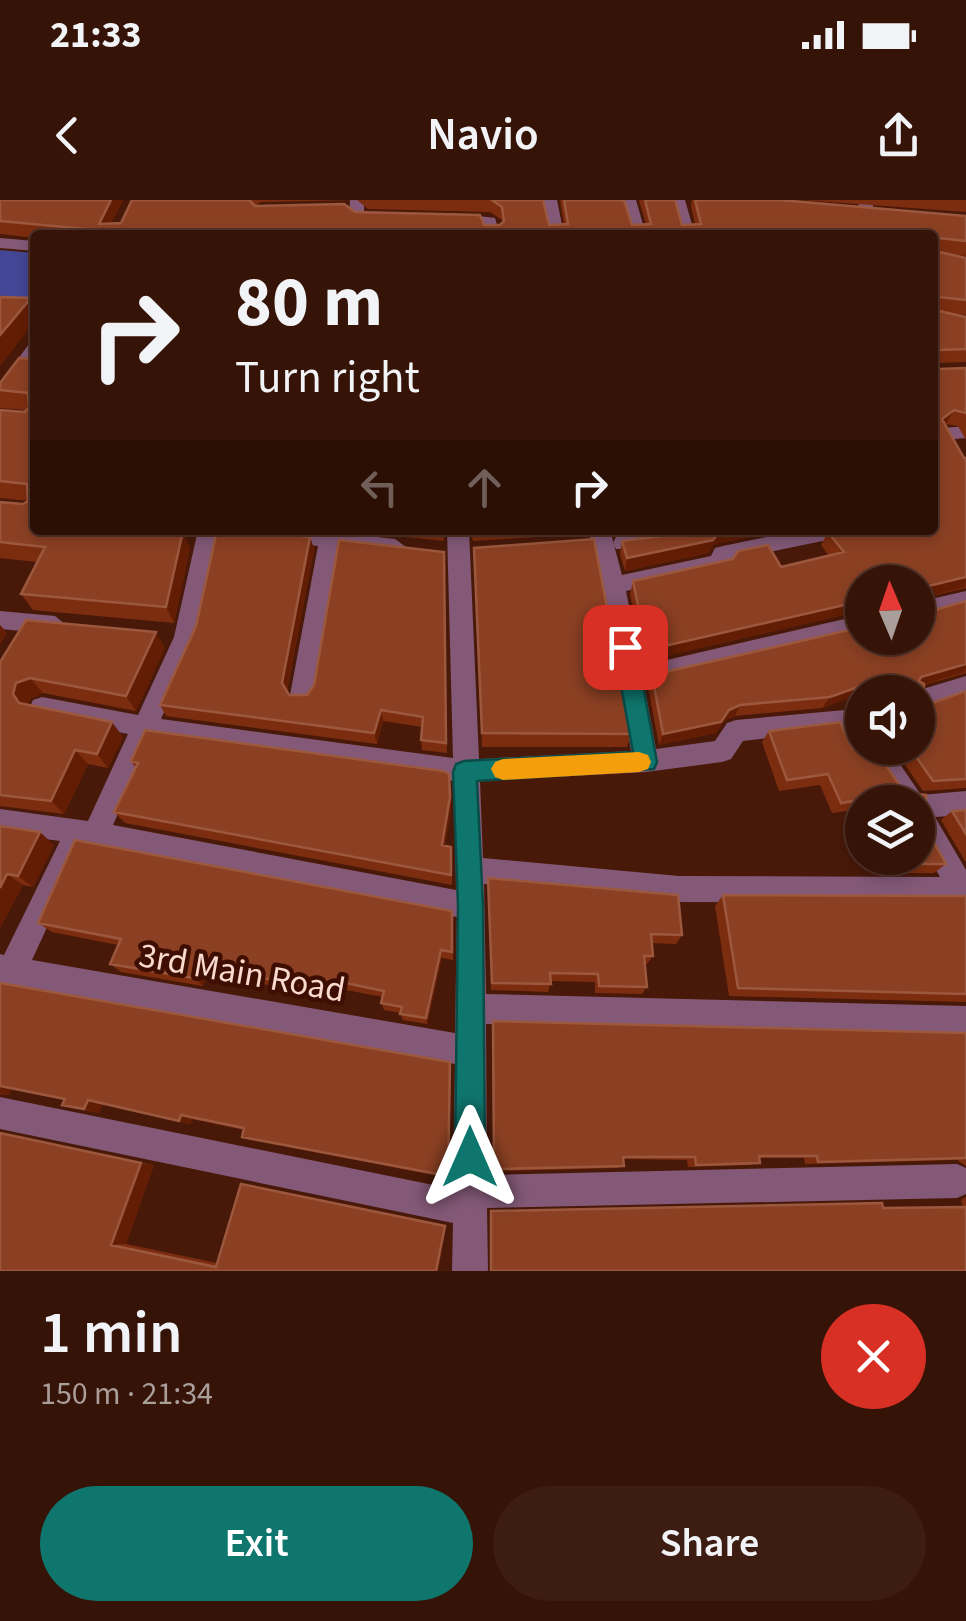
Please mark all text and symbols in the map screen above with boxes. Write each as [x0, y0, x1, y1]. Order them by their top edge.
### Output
text: 21:33 [50, 8, 142, 62]
text: Navio [427, 103, 539, 167]
icon: back [40, 108, 95, 163]
icon: share [871, 108, 926, 163]
text: 80 m [235, 253, 383, 353]
icon: right [70, 270, 200, 400]
text: Turn right [235, 346, 420, 410]
icon: left [352, 460, 407, 515]
icon: ahead [457, 460, 512, 515]
icon: right [562, 460, 617, 515]
north arrow [845, 565, 935, 655]
map controls [845, 565, 935, 875]
pin [583, 605, 668, 690]
icon: arrive [598, 620, 653, 675]
button: sound [845, 675, 935, 765]
button: layers [845, 785, 935, 875]
street label: 3rd Main Road [135, 930, 349, 1016]
position arrow [418, 1105, 522, 1209]
text: 1 min [40, 1291, 183, 1376]
button: close [821, 1304, 926, 1409]
text: 150 m · 21:34 [40, 1371, 213, 1417]
button: Exit [40, 1486, 473, 1601]
button: Share [493, 1486, 926, 1601]

